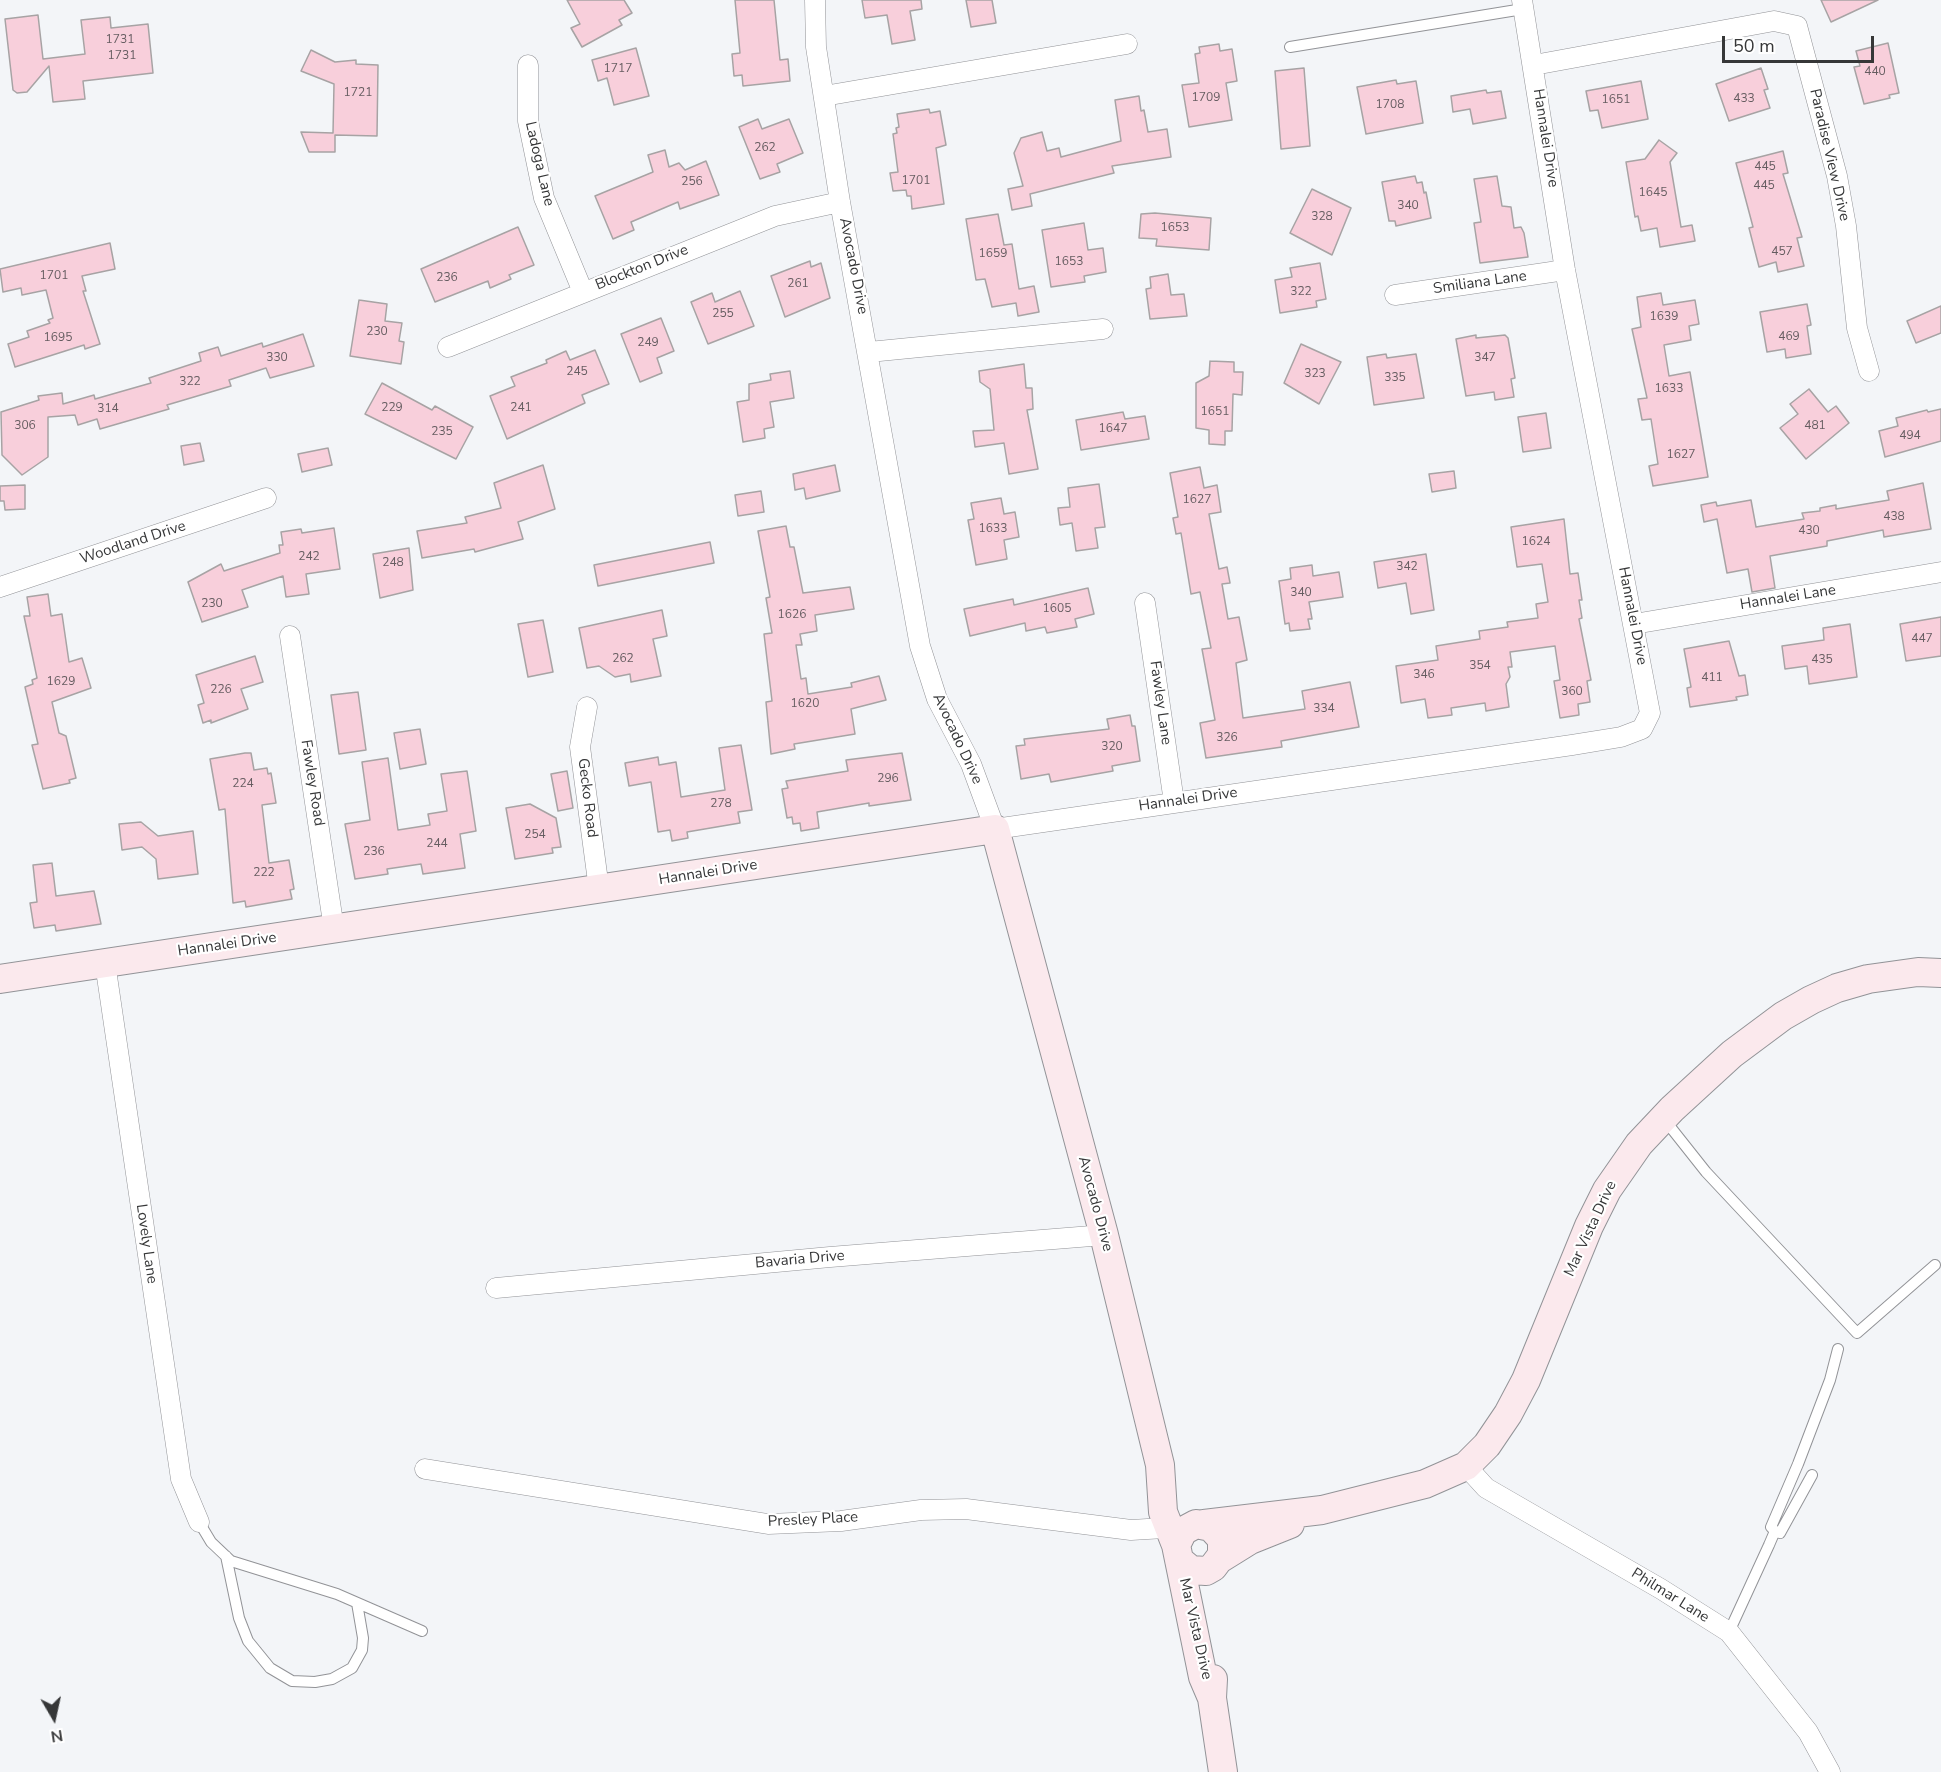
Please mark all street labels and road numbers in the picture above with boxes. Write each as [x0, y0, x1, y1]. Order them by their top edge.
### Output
street label: Hannalei Drive [1528, 87, 1562, 189]
street label: Paradise View Drive [1805, 87, 1853, 223]
street label: Ladoga Lane [521, 120, 557, 208]
street label: Avocado Drive [835, 216, 871, 316]
street label: Blockton Drive [593, 241, 691, 295]
street label: Smiliana Lane [1432, 268, 1528, 298]
street label: Woodland Drive [78, 517, 188, 569]
street label: Hannalei Drive [1614, 565, 1650, 667]
street label: Hannalei Lane [1739, 582, 1837, 614]
street label: Fawley Lane [1145, 660, 1175, 746]
street label: Avocado Drive [928, 691, 986, 787]
street label: Fawley Road [296, 739, 328, 827]
street label: Gecko Road [573, 757, 601, 839]
street label: Hannalei Drive [1137, 784, 1239, 816]
street label: Hannalei Drive [657, 856, 759, 890]
street label: Hannalei Drive [176, 929, 278, 961]
street label: Avocado Drive [1074, 1154, 1116, 1254]
street label: Mar Vista Drive [1561, 1178, 1621, 1280]
street label: Lovely Lane [131, 1203, 161, 1285]
street label: Bavaria Drive [755, 1247, 845, 1273]
street label: Presley Place [767, 1509, 859, 1531]
street label: Philmar Lane [1628, 1565, 1712, 1627]
street label: Mar Vista Drive [1175, 1577, 1215, 1681]

